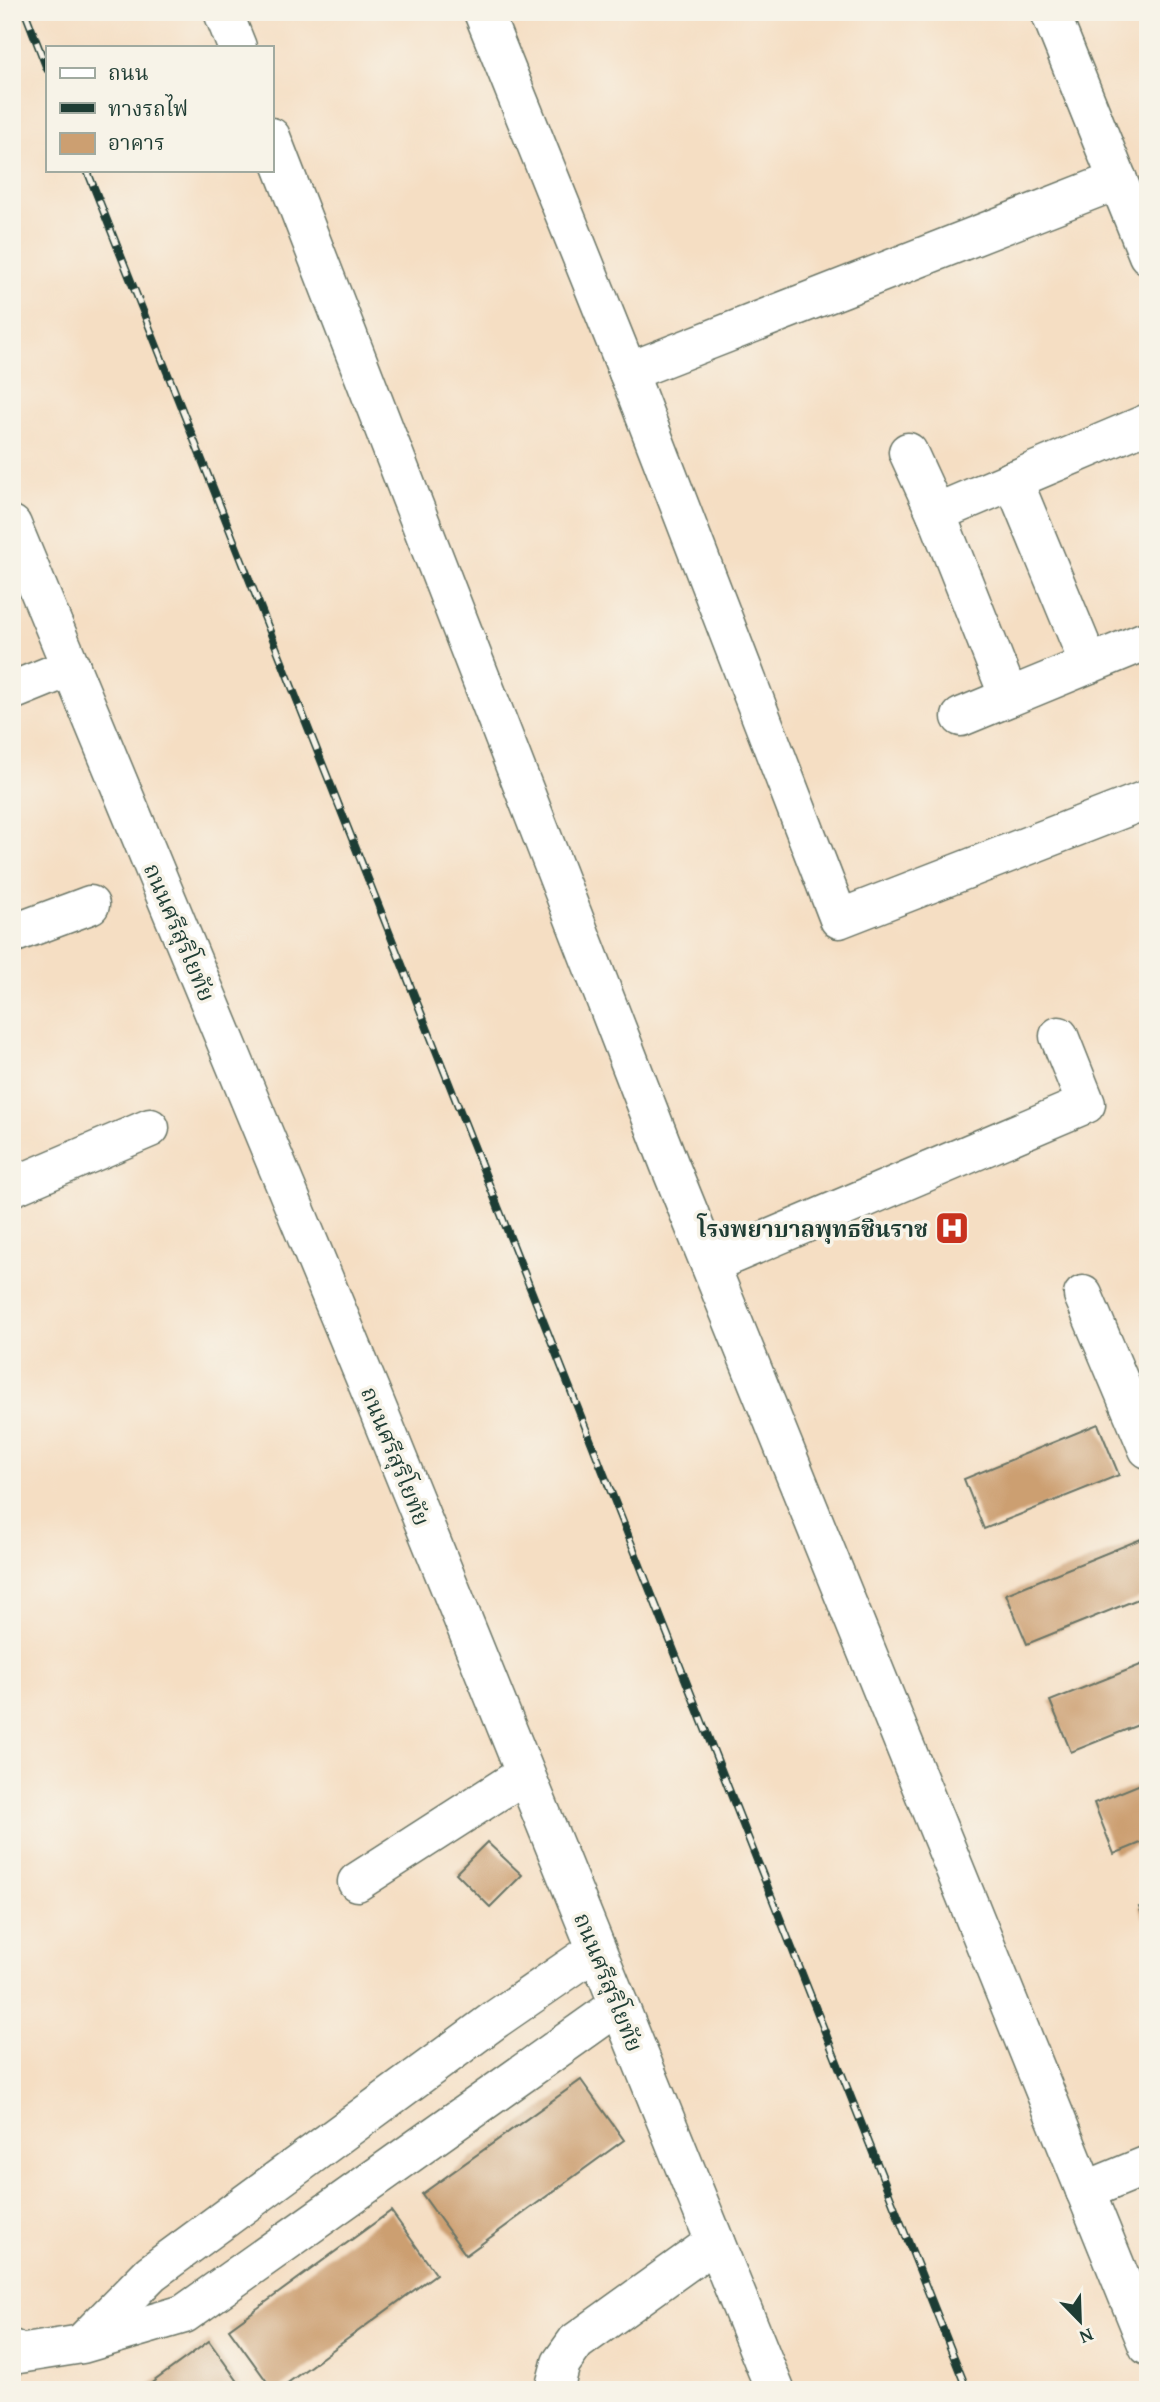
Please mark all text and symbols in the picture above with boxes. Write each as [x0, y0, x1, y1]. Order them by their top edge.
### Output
legend [46, 46, 273, 172]
text: ถนน [108, 57, 149, 88]
text: ทางรถไฟ [108, 93, 188, 124]
text: อาคาร [108, 127, 165, 158]
street label: ถนนศรีสุริโยทัย [136, 858, 224, 1006]
hospital icon: โรงพยาบาลพุทธชินราช [933, 1209, 971, 1247]
place label: โรงพยาบาลพุทธชินราช [697, 1212, 928, 1245]
street label: ถนนศรีสุริโยทัย [353, 1381, 439, 1531]
street label: ถนนศรีสุริโยทัย [566, 1907, 652, 2057]
north arrow [1044, 2286, 1114, 2356]
text: N [1075, 2321, 1098, 2352]

